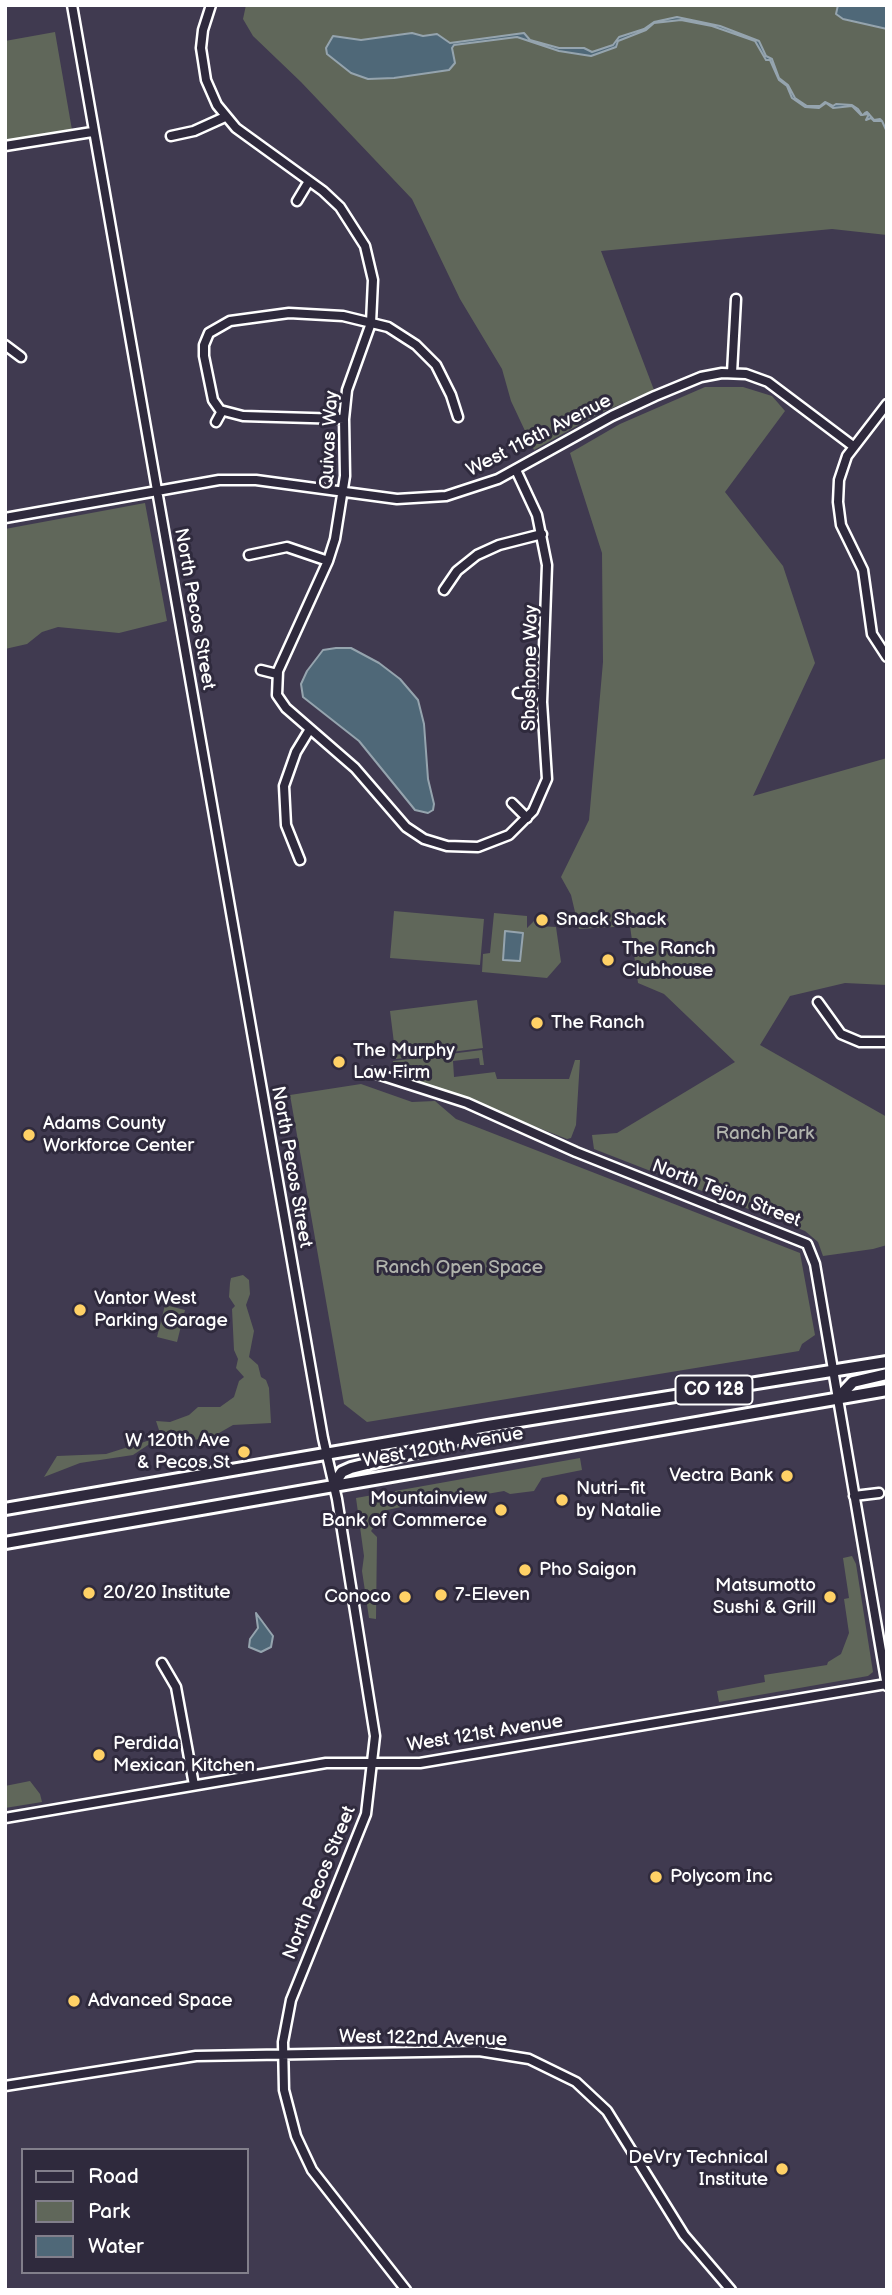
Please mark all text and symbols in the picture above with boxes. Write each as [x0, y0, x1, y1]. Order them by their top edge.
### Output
street label: Quivas Way [316, 390, 344, 490]
street label: West 116th Avenue [463, 390, 615, 482]
street label: North Pecos Street [169, 526, 219, 692]
street label: Shoshone Way [519, 605, 543, 731]
place label: Snack Shack [556, 909, 666, 931]
marker: Snack Shack [534, 912, 550, 928]
place label: The Ranch Clubhouse [622, 938, 715, 982]
marker: The Ranch Clubhouse [600, 952, 616, 968]
place label: The Ranch [551, 1012, 644, 1034]
marker: The Ranch [529, 1015, 545, 1031]
place label: The Murphy Law Firm [353, 1040, 455, 1084]
marker: The Murphy Law Firm [331, 1054, 347, 1070]
street label: North Pecos Street [266, 1084, 316, 1250]
place label: Adams County Workforce Center [43, 1113, 194, 1157]
park label: Ranch Park [716, 1123, 814, 1145]
marker: Adams County Workforce Center [21, 1127, 37, 1143]
street label: North Tejon Street [648, 1155, 804, 1233]
park label: Ranch Open Space [375, 1257, 543, 1279]
place label: Vantor West Parking Garage [94, 1288, 228, 1332]
marker: Vantor West Parking Garage [72, 1302, 88, 1318]
road number: CO 128 [676, 1376, 752, 1405]
street label: West 120th Avenue [361, 1423, 525, 1473]
place label: W 120th Ave & Pecos St [125, 1430, 230, 1474]
marker: W 120th Ave & Pecos St [236, 1444, 252, 1460]
place label: Vectra Bank [669, 1465, 773, 1487]
marker: Vectra Bank [779, 1468, 795, 1484]
place label: Nutri–fit by Natalie [576, 1478, 661, 1522]
place label: Mountainview Bank of Commerce [322, 1488, 487, 1532]
marker: Nutri–fit by Natalie [554, 1492, 570, 1508]
marker: Mountainview Bank of Commerce [493, 1502, 509, 1518]
place label: Pho Saigon [539, 1559, 637, 1581]
marker: Pho Saigon [517, 1562, 533, 1578]
place label: Matsumotto Sushi & Grill [713, 1575, 816, 1619]
place label: 20/20 Institute [103, 1582, 231, 1604]
place label: 7-Eleven [455, 1584, 530, 1606]
marker: 20/20 Institute [81, 1585, 97, 1601]
place label: Conoco [324, 1586, 391, 1608]
marker: 7-Eleven [433, 1587, 449, 1603]
marker: Conoco [397, 1589, 413, 1605]
marker: Matsumotto Sushi & Grill [822, 1589, 838, 1605]
street label: West 121st Avenue [405, 1710, 565, 1758]
place label: Perdida Mexican Kitchen [113, 1733, 255, 1777]
marker: Perdida Mexican Kitchen [91, 1747, 107, 1763]
street label: North Pecos Street [279, 1803, 361, 1963]
place label: Polycom Inc [670, 1866, 773, 1888]
marker: Polycom Inc [648, 1869, 664, 1885]
place label: Advanced Space [88, 1990, 233, 2012]
marker: Advanced Space [66, 1993, 82, 2009]
street label: West 122nd Avenue [339, 2026, 507, 2052]
place label: DeVry Technical Institute [628, 2147, 768, 2191]
legend [21, 2148, 248, 2274]
marker: DeVry Technical Institute [774, 2161, 790, 2177]
text: Road [88, 2164, 139, 2189]
text: Park [88, 2199, 130, 2224]
text: Water [88, 2234, 144, 2259]

